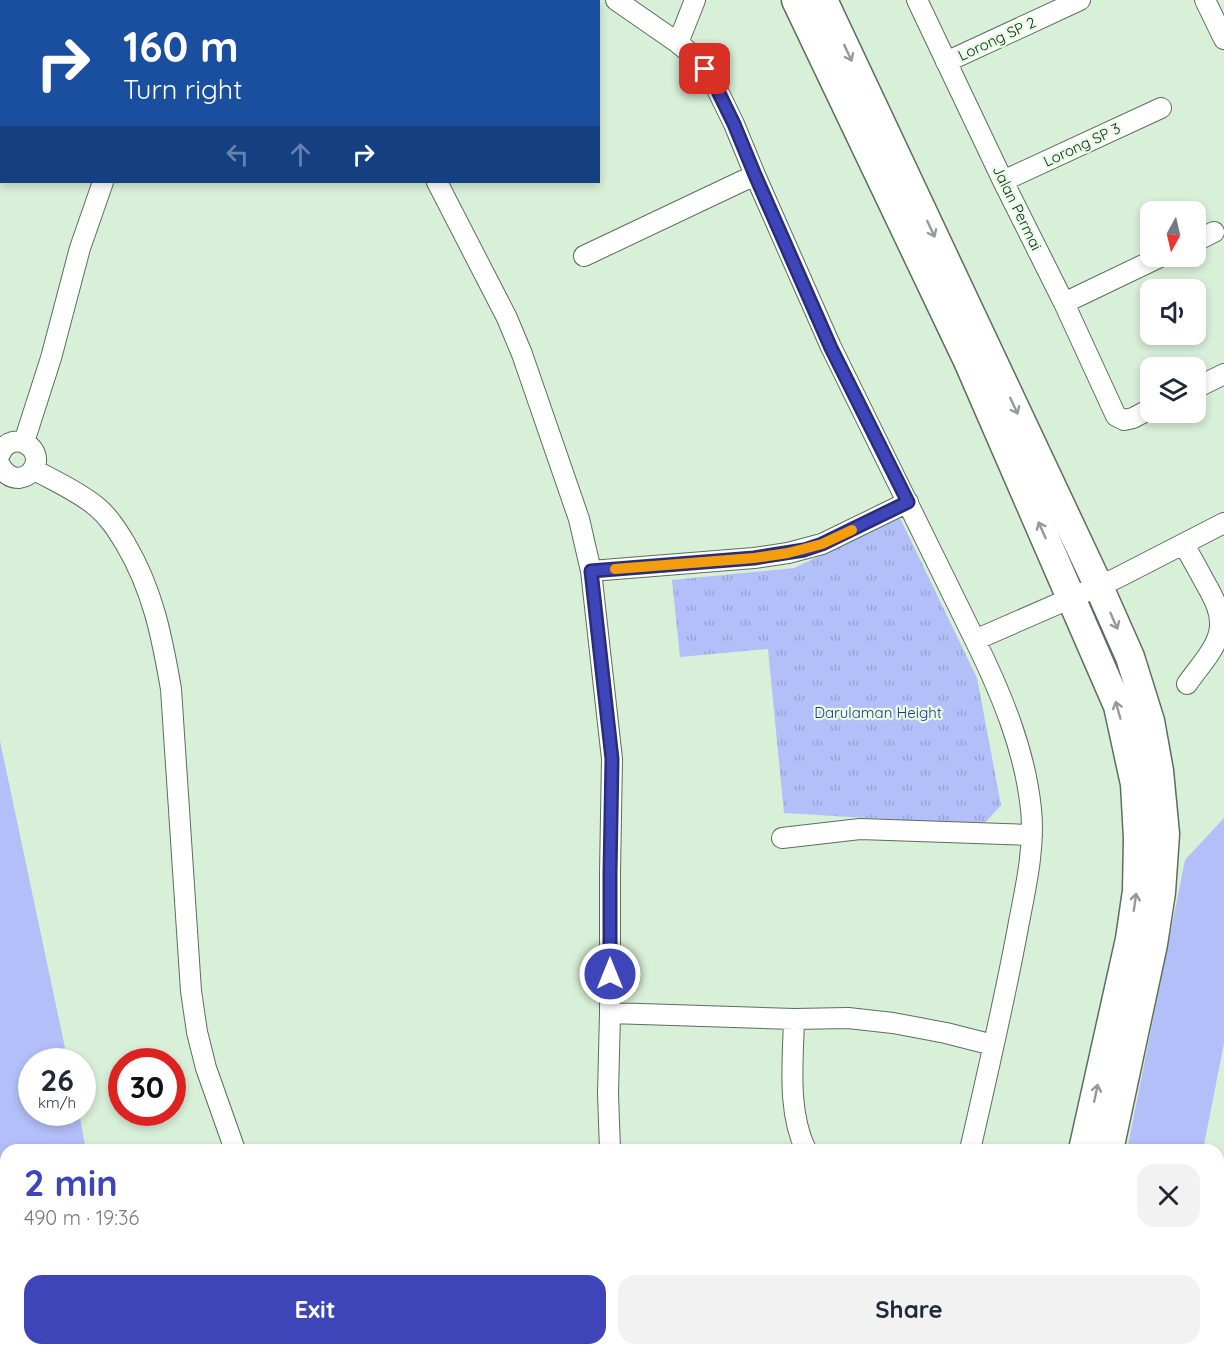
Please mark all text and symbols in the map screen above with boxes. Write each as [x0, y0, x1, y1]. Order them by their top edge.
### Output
street label: Lorong SP 2 [955, 12, 1039, 65]
text: 160 m [123, 20, 239, 73]
icon: right [24, 24, 102, 102]
pin [679, 43, 730, 94]
one-way arrow [842, 43, 854, 61]
icon: arrive [688, 52, 721, 85]
text: Turn right [123, 72, 242, 106]
street label: Lorong SP 3 [1040, 118, 1124, 171]
icon: left [221, 138, 254, 171]
icon: ahead [284, 138, 317, 171]
icon: right [347, 138, 380, 171]
street label: Jalan Permai [989, 162, 1046, 253]
north arrow [1140, 201, 1206, 267]
map controls [1140, 201, 1206, 423]
one-way arrow [925, 220, 937, 238]
button: sound [1140, 279, 1206, 345]
button: layers [1140, 357, 1206, 423]
one-way arrow [1009, 397, 1020, 415]
one-way arrow [1036, 521, 1047, 539]
one-way arrow [1108, 611, 1120, 629]
one-way arrow [1112, 701, 1123, 720]
park label: Darulaman Height [814, 703, 942, 722]
one-way arrow [1130, 893, 1141, 913]
position arrow [578, 942, 642, 1006]
speed limit sign: 30 [108, 1048, 186, 1126]
text: 26 [40, 1061, 74, 1099]
one-way arrow [1091, 1084, 1102, 1104]
text: km/h [38, 1093, 76, 1112]
text: 2 min [24, 1160, 118, 1205]
button: close [1137, 1164, 1200, 1227]
text: 490 m · 19:36 [24, 1205, 139, 1230]
button: Exit [24, 1275, 606, 1344]
button: Share [618, 1275, 1200, 1344]

